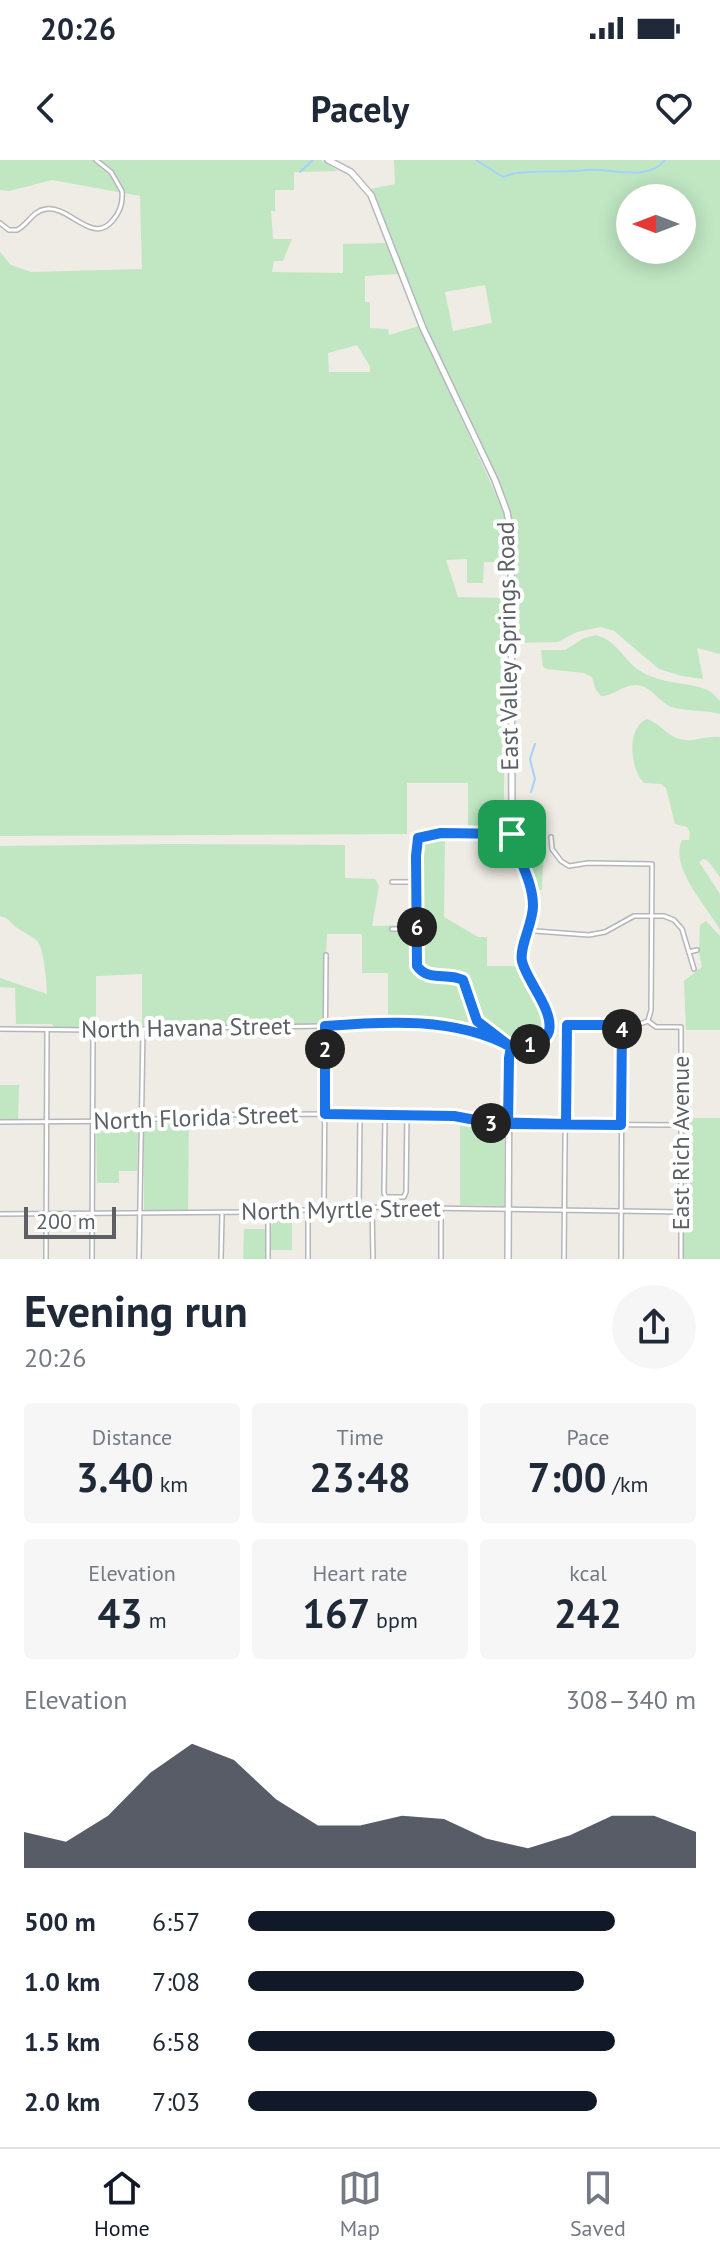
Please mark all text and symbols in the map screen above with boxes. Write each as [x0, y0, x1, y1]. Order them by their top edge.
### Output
text: 20:26 [40, 9, 116, 48]
text: Pacely [311, 85, 409, 132]
icon: back [24, 86, 68, 130]
icon: heart [652, 86, 696, 130]
north arrow [616, 184, 696, 264]
map controls [616, 184, 696, 264]
street label: East Valley Springs Road [490, 521, 525, 771]
pin [478, 800, 546, 868]
icon: arrive [490, 812, 534, 856]
pin: 6 [397, 907, 437, 947]
text: 6 [411, 913, 423, 941]
pin: 4 [602, 1009, 642, 1049]
street label: North Havana Street [81, 1010, 291, 1045]
text: 4 [616, 1015, 628, 1043]
pin: 1 [510, 1024, 550, 1064]
pin: 2 [305, 1029, 345, 1069]
text: 1 [524, 1030, 536, 1058]
text: 2 [319, 1035, 331, 1063]
street label: East Rich Avenue [665, 1056, 696, 1230]
street label: North Florida Street [93, 1098, 299, 1137]
pin: 3 [471, 1103, 511, 1143]
text: 3 [485, 1109, 497, 1137]
street label: North Myrtle Street [241, 1192, 441, 1227]
scale bar [24, 1203, 116, 1239]
text: 200 m [36, 1207, 96, 1235]
text: Evening run [24, 1282, 248, 1339]
button: share [612, 1285, 696, 1369]
text: 20:26 [24, 1341, 86, 1374]
text: Distance [92, 1423, 172, 1451]
text: Time [336, 1423, 384, 1451]
text: Pace [566, 1423, 610, 1451]
text: 3.40 [76, 1451, 154, 1503]
text: 23:48 [309, 1451, 411, 1503]
text: 7:00 [528, 1451, 606, 1503]
text: km [154, 1470, 188, 1498]
text: /km [606, 1470, 648, 1498]
text: Elevation [88, 1559, 176, 1587]
text: Heart rate [312, 1559, 408, 1587]
text: kcal [569, 1559, 607, 1587]
text: 43 [97, 1587, 143, 1639]
text: 167 [302, 1587, 370, 1639]
text: 242 [554, 1587, 622, 1639]
text: m [143, 1606, 167, 1634]
text: bpm [370, 1606, 418, 1634]
text: Elevation [24, 1683, 128, 1716]
text: 308–340 m [566, 1683, 696, 1716]
text: 500 m [24, 1905, 96, 1938]
text: 6:57 [152, 1905, 200, 1938]
text: 1.0 km [24, 1965, 100, 1998]
text: 7:08 [152, 1965, 200, 1998]
text: 1.5 km [24, 2025, 100, 2058]
text: 6:58 [152, 2025, 200, 2058]
text: 2.0 km [24, 2085, 100, 2118]
text: 7:03 [152, 2085, 200, 2118]
tab: Home [94, 2166, 150, 2242]
tab: Map [338, 2166, 382, 2242]
tab: Saved [570, 2166, 626, 2242]

